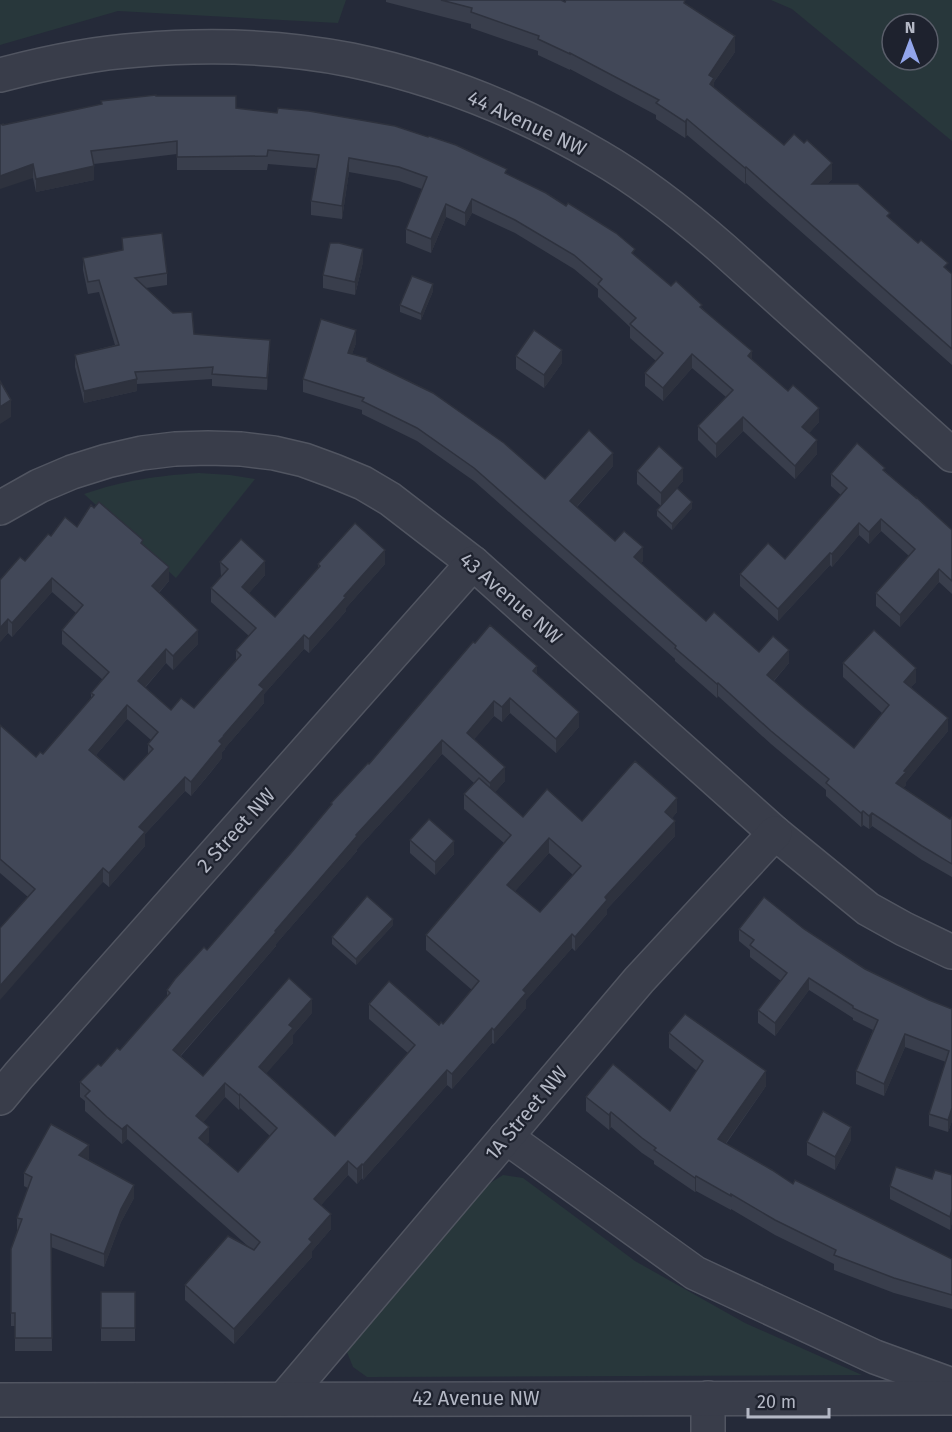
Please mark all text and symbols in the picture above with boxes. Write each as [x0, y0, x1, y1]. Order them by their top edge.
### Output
north arrow [880, 12, 940, 72]
text: N [905, 18, 915, 37]
street label: 44 Avenue NW [464, 85, 591, 161]
street label: 43 Avenue NW [455, 547, 567, 649]
street label: 2 Street NW [192, 783, 280, 877]
street label: 1A Street NW [480, 1061, 573, 1165]
scale bar [748, 1381, 829, 1419]
street label: 42 Avenue NW [412, 1386, 540, 1410]
text: 20 m [757, 1391, 796, 1413]

